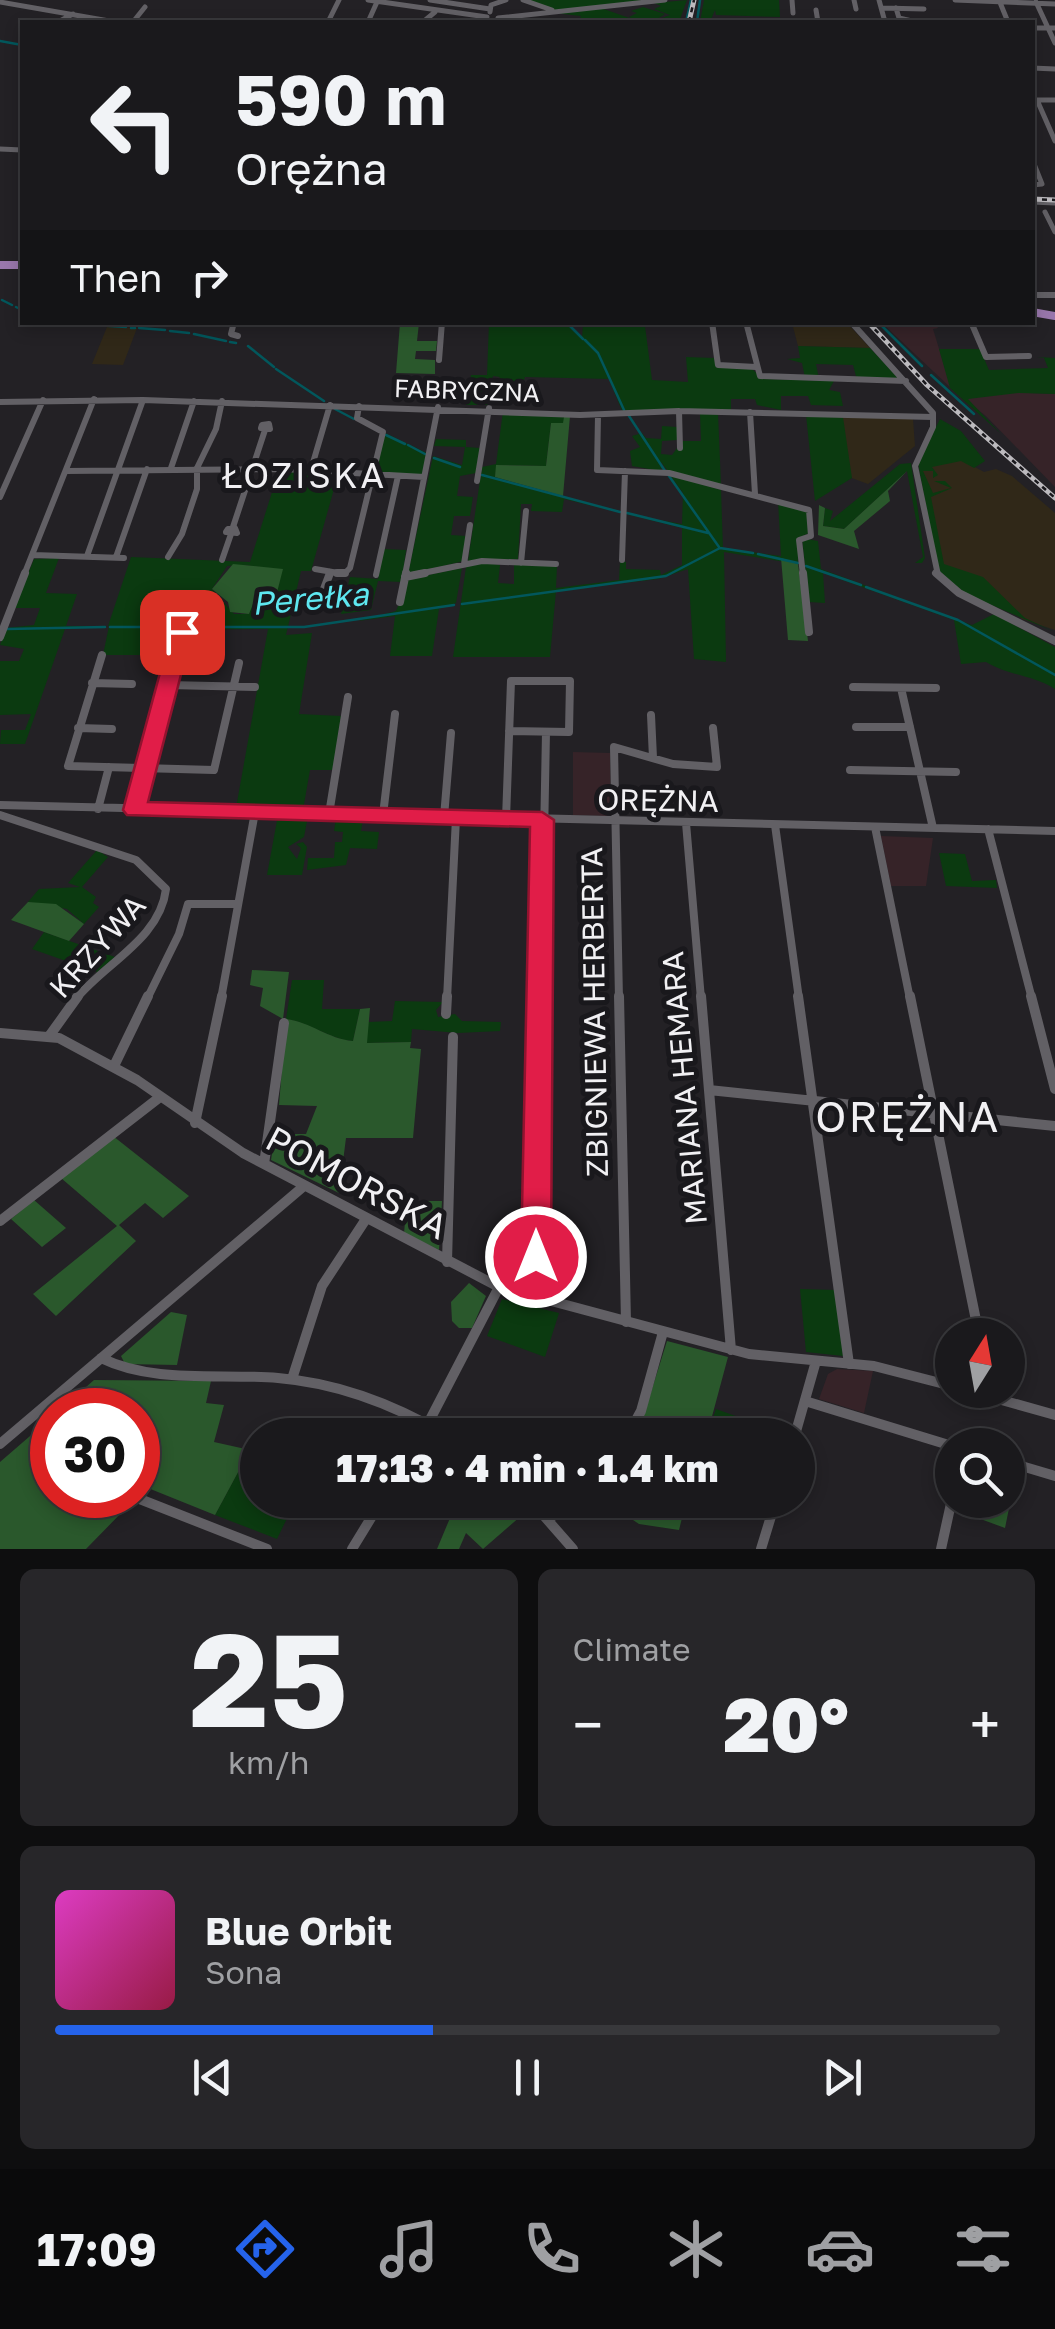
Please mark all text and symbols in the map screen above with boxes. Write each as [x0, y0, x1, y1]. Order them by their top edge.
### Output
text: 590 m [235, 56, 446, 140]
icon: left [70, 60, 200, 190]
text: Orężna [235, 141, 388, 195]
icon: right [182, 250, 237, 305]
text: Then [70, 255, 162, 300]
street label: FABRYCZNA [394, 372, 541, 408]
district label: ŁOZISKA [222, 454, 387, 496]
water label: Perełka [250, 574, 372, 622]
pin [140, 590, 225, 675]
icon: arrive [155, 605, 210, 660]
street label: ORĘŻNA [597, 781, 719, 819]
street label: ZBIGNIEWA HERBERTA [573, 847, 615, 1177]
street label: KRZYWA [41, 887, 153, 1005]
street label: MARIANA HEMARA [654, 950, 714, 1226]
district label: ORĘŻNA [815, 1091, 1001, 1141]
street label: POMORSKA [259, 1117, 455, 1247]
position arrow [484, 1205, 588, 1309]
north arrow [935, 1318, 1025, 1408]
map controls [935, 1318, 1025, 1518]
speed limit sign: 30 [30, 1388, 160, 1518]
button: search [935, 1428, 1025, 1518]
text: 17:13 · 4 min · 1.4 km [336, 1445, 719, 1490]
text: 25 [189, 1600, 348, 1756]
text: Climate [573, 1630, 691, 1668]
text: 20° [724, 1678, 849, 1769]
text: − [573, 1691, 603, 1757]
text: + [970, 1691, 1000, 1757]
text: km/h [228, 1743, 309, 1781]
text: Blue Orbit [205, 1908, 392, 1953]
text: Sona [205, 1953, 282, 1991]
icon: previous [185, 2050, 240, 2105]
icon: pause [500, 2050, 555, 2105]
icon: next [815, 2050, 870, 2105]
icon: directions [230, 2214, 300, 2284]
icon: music [374, 2214, 444, 2284]
icon: phone [517, 2214, 587, 2284]
icon: climate [661, 2214, 731, 2284]
icon: car [805, 2214, 875, 2284]
icon: filters [948, 2214, 1018, 2284]
text: 17:09 [37, 2222, 157, 2276]

